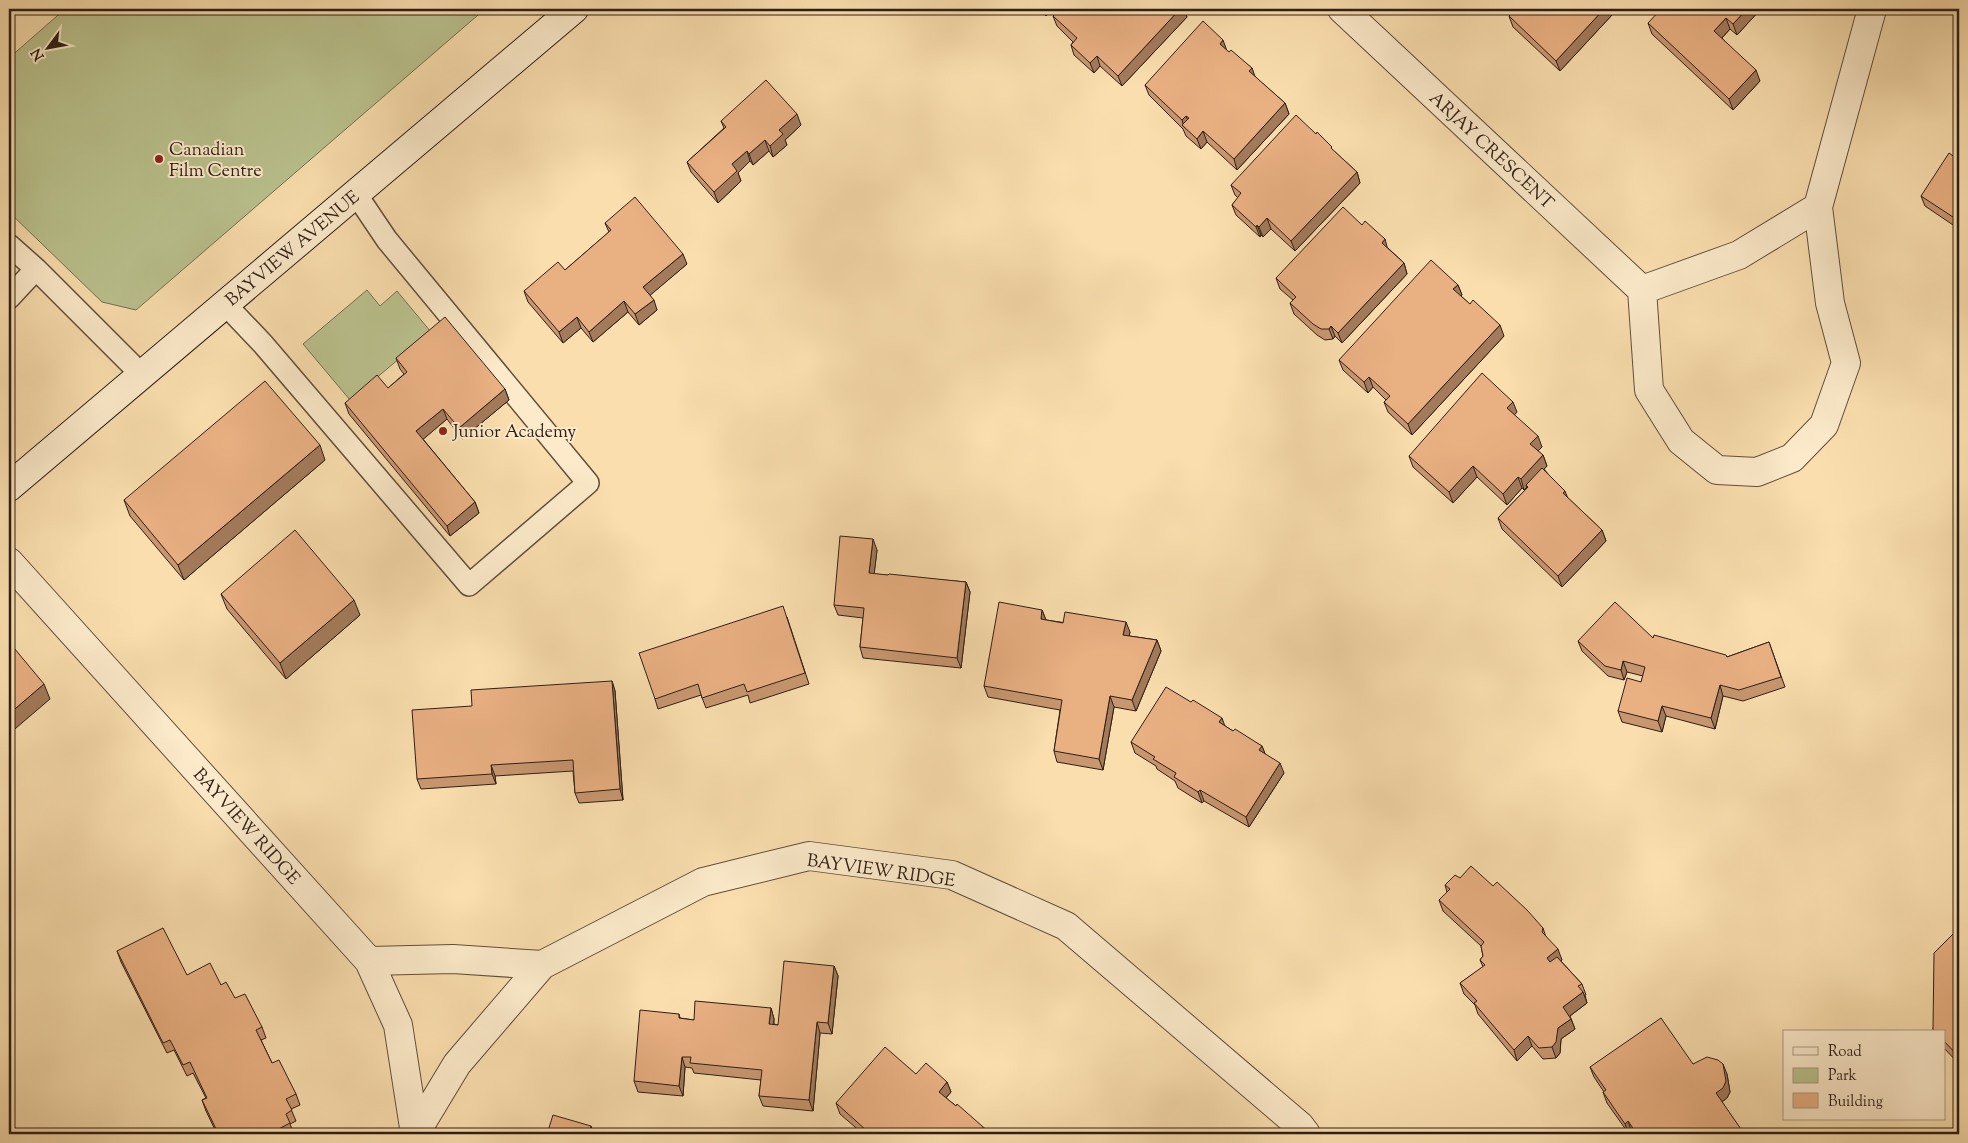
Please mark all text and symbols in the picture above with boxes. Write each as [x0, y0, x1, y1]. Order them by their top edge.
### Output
north arrow [22, 22, 72, 72]
text: N [27, 44, 50, 64]
street label: ARJAY CRESCENT [1422, 87, 1559, 217]
place label: Canadian Film Centre [169, 138, 262, 185]
marker: Canadian Film Centre [153, 153, 165, 165]
street label: BAYVIEW AVENUE [221, 185, 366, 314]
place label: Junior Academy [452, 420, 576, 446]
marker: Junior Academy [437, 425, 449, 437]
street label: BAYVIEW RIDGE [186, 763, 305, 892]
street label: BAYVIEW RIDGE [805, 849, 957, 895]
legend [1783, 1030, 1946, 1120]
text: Road [1828, 1042, 1862, 1063]
text: Park [1828, 1066, 1857, 1087]
text: Building [1828, 1092, 1883, 1113]

